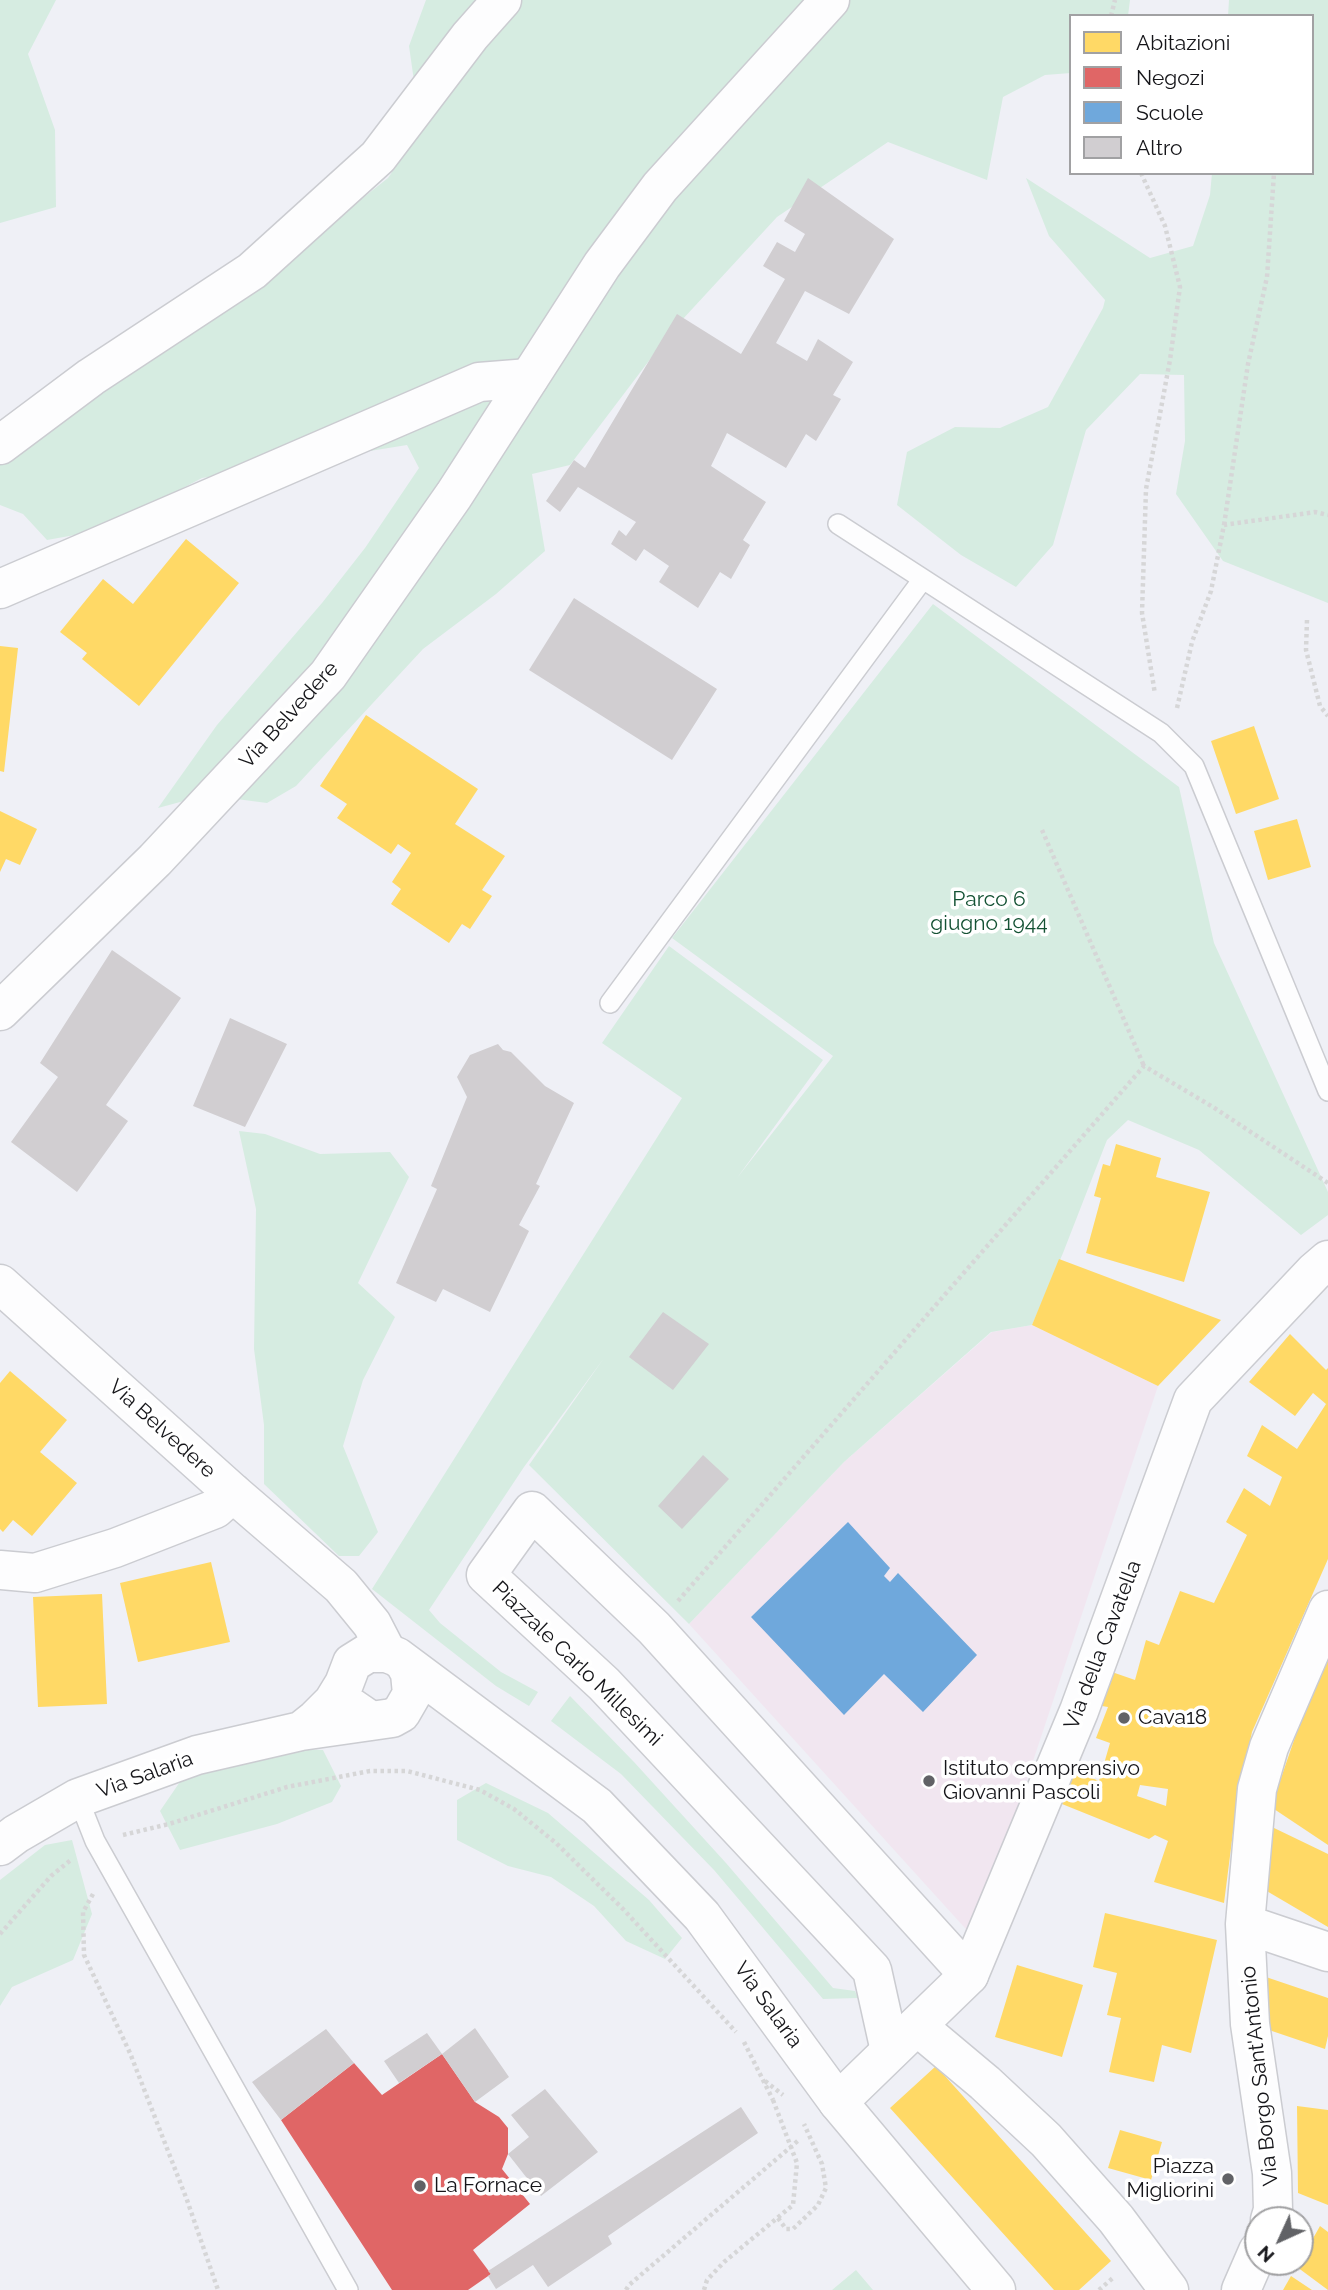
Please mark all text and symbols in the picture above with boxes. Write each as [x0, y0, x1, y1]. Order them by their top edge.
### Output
legend [1069, 14, 1314, 175]
text: Abitazioni [1136, 30, 1230, 55]
text: Negozi [1136, 65, 1205, 90]
text: Scuole [1136, 100, 1203, 125]
text: Altro [1136, 135, 1182, 160]
street label: Via Belvedere [234, 656, 344, 774]
park label: Parco 6 giugno 1944 [930, 887, 1048, 937]
street label: Via Belvedere [103, 1374, 221, 1484]
street label: Via della Cavatella [1059, 1557, 1147, 1733]
street label: Piazzale Carlo Millesimi [487, 1576, 667, 1752]
place label: Cava18 [1138, 1705, 1207, 1731]
marker: Cava18 [1116, 1710, 1132, 1726]
street label: Via Salaria [94, 1746, 196, 1804]
place label: Istituto comprensivo Giovanni Pascoli [943, 1756, 1140, 1806]
marker: Istituto comprensivo Giovanni Pascoli [921, 1773, 937, 1789]
street label: Via Salaria [728, 1957, 808, 2053]
street label: Via Borgo Sant'Antonio [1236, 1965, 1284, 2187]
place label: Piazza Migliorini [1126, 2154, 1214, 2204]
marker: Piazza Migliorini [1220, 2171, 1236, 2187]
place label: La Fornace [434, 2173, 542, 2199]
marker: La Fornace [412, 2178, 428, 2194]
north arrow [1244, 2206, 1314, 2276]
text: N [1253, 2242, 1278, 2267]

